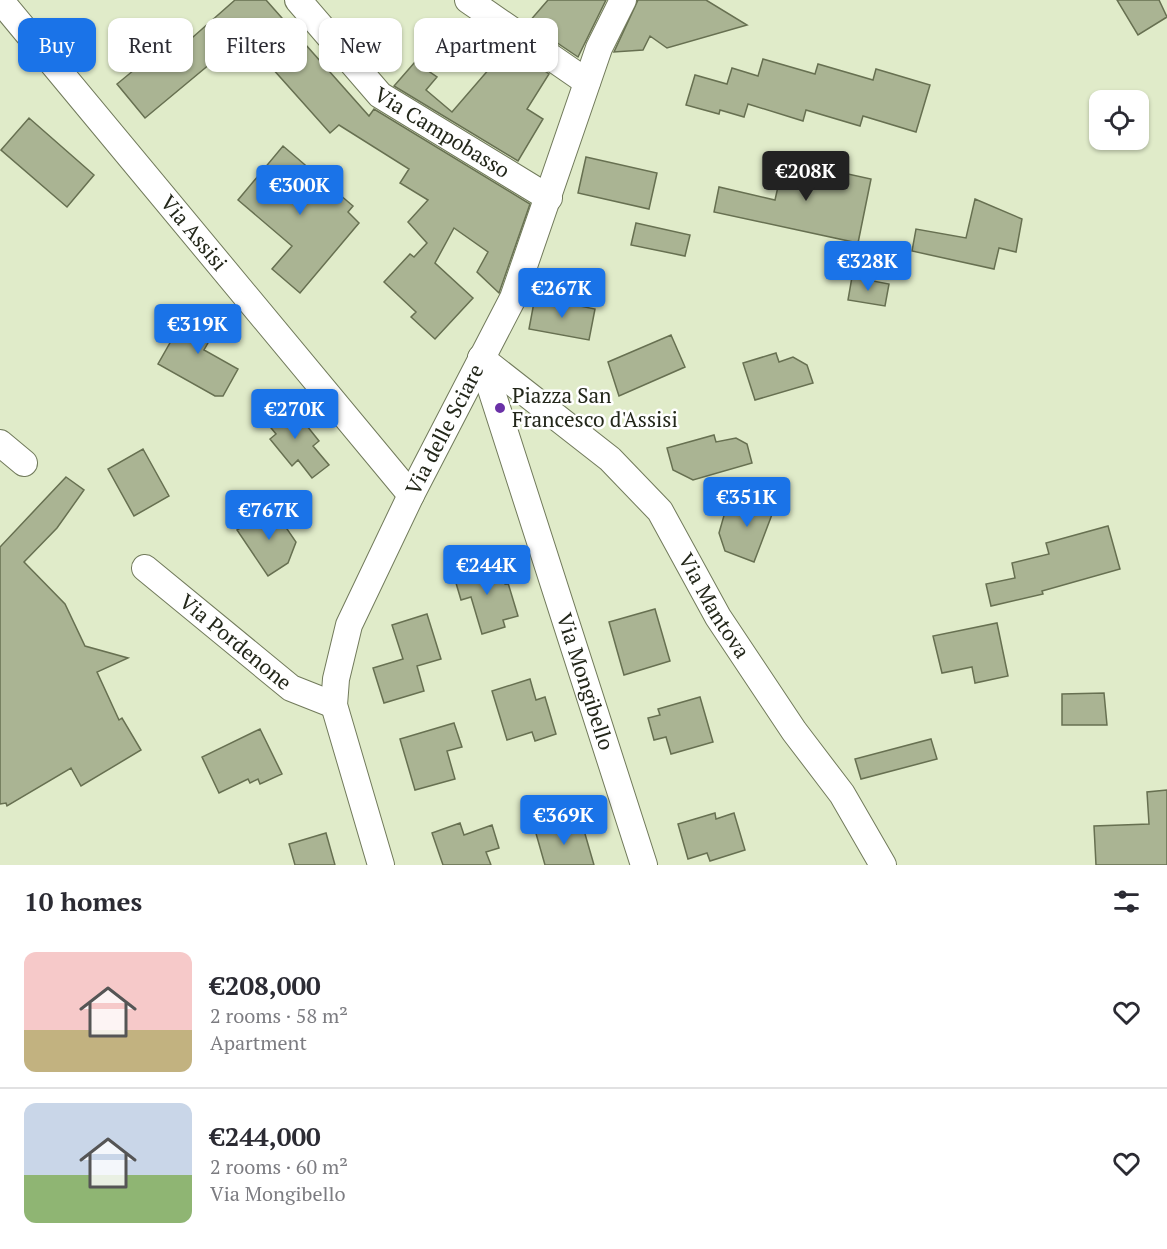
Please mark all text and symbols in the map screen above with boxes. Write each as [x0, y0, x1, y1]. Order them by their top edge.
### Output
chip: Buy [18, 18, 96, 72]
chip: Rent [108, 18, 193, 72]
chip: Filters [205, 18, 307, 72]
chip: New [319, 18, 402, 72]
chip: Apartment [414, 18, 558, 72]
street label: Via Campobasso [369, 80, 516, 184]
map controls [1089, 90, 1149, 150]
button: locate [1089, 90, 1149, 150]
pin: €208K [764, 151, 848, 202]
text: €208K [776, 157, 836, 184]
pin: €300K [258, 165, 342, 216]
text: €300K [270, 171, 330, 198]
street label: Via Assisi [155, 189, 234, 276]
pin: €328K [826, 241, 910, 292]
text: €328K [838, 247, 898, 274]
pin: €267K [520, 268, 604, 319]
text: €267K [532, 274, 592, 301]
pin: €319K [156, 304, 240, 355]
text: €319K [168, 310, 228, 337]
street label: Via delle Sciare [398, 359, 489, 499]
place label: Piazza San Francesco d'Assisi [512, 381, 678, 433]
pin: €270K [253, 389, 337, 440]
text: €270K [265, 395, 325, 422]
marker: Piazza San Francesco d'Assisi [493, 401, 507, 415]
pin: €351K [705, 477, 789, 528]
text: €351K [717, 483, 777, 510]
pin: €767K [227, 490, 311, 541]
text: €767K [239, 496, 299, 523]
pin: €244K [445, 545, 529, 596]
street label: Via Mantova [673, 548, 757, 664]
text: €244K [457, 551, 517, 578]
street label: Via Pordenone [174, 587, 298, 696]
street label: Via Mongibello [551, 609, 621, 753]
pin: €369K [522, 795, 606, 846]
text: €369K [534, 801, 594, 828]
text: 10 homes [24, 884, 142, 918]
icon: filters [1110, 885, 1143, 918]
text: €208,000 [210, 968, 321, 1002]
icon: home [72, 976, 144, 1048]
icon: heart [1110, 996, 1143, 1029]
text: 2 rooms · 58 m² [210, 1002, 348, 1029]
text: Apartment [210, 1029, 307, 1056]
text: €244,000 [210, 1119, 321, 1153]
icon: home [72, 1127, 144, 1199]
icon: heart [1110, 1147, 1143, 1180]
text: 2 rooms · 60 m² [210, 1153, 348, 1180]
text: Via Mongibello [210, 1180, 346, 1207]

